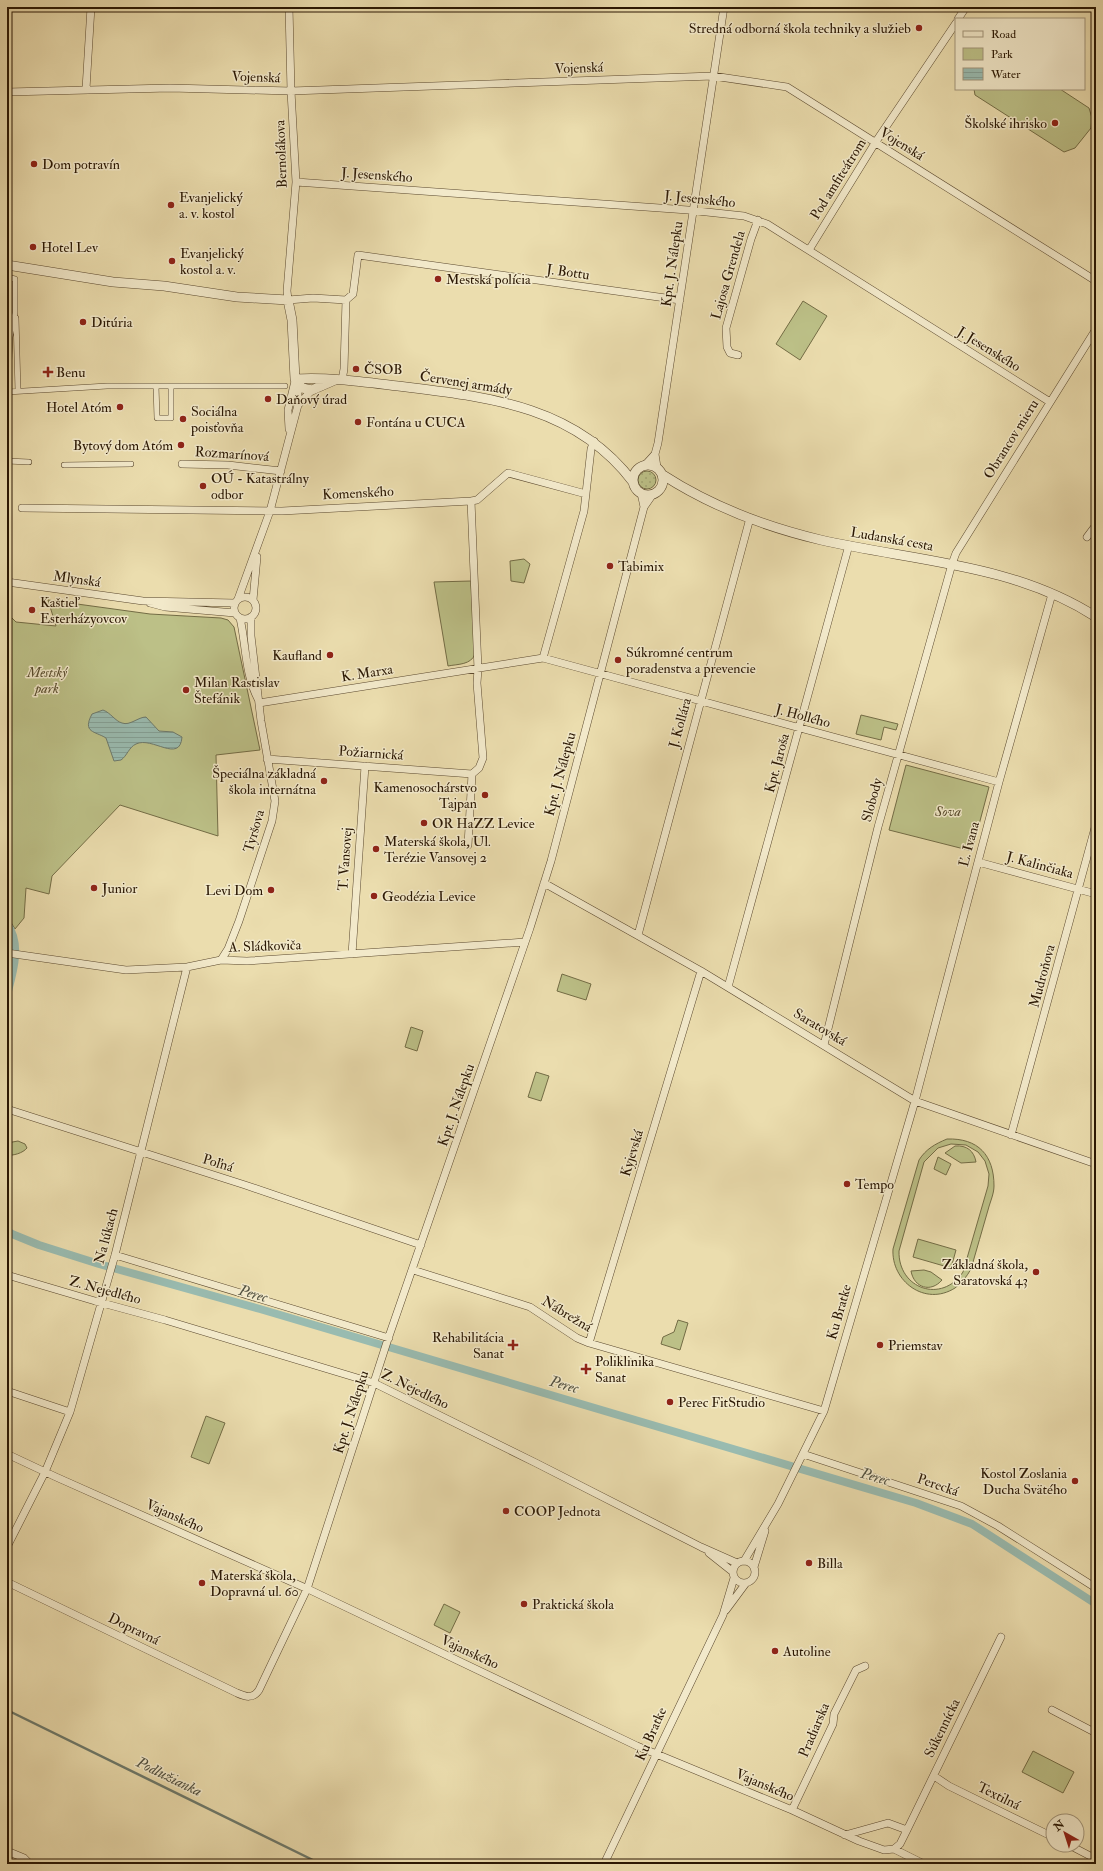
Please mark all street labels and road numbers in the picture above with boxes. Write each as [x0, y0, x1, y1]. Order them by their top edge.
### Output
street label: Vojenská [554, 59, 604, 77]
street label: Vojenská [231, 68, 281, 86]
street label: Bernolákova [271, 119, 291, 188]
street label: Vojenská [877, 124, 927, 164]
street label: Pod amfiteátrom [806, 135, 870, 223]
street label: J. Jesenského [340, 164, 413, 186]
street label: J. Jesenského [663, 187, 737, 211]
street label: Kpt. J. Nálepku [658, 220, 687, 308]
street label: Lajosa Grendela [707, 228, 749, 321]
street label: J. Bottu [544, 260, 591, 283]
street label: J. Jesenského [953, 322, 1024, 375]
street label: Červenej armády [419, 366, 514, 400]
street label: Obrancov mieru [980, 396, 1042, 482]
street label: Rozmarínová [194, 443, 270, 465]
street label: Komenského [322, 483, 394, 503]
street label: Ludanská cesta [849, 523, 935, 555]
street label: Mlynská [52, 567, 102, 592]
street label: K. Marxa [340, 660, 394, 685]
street label: J. Kollára [665, 696, 695, 751]
street label: J. Hollého [773, 700, 833, 732]
street label: Kpt. J. Nálepku [541, 730, 580, 818]
street label: Kpt. Jaroša [761, 731, 794, 795]
street label: Požiarnická [338, 742, 404, 764]
street label: Slobody [858, 775, 887, 824]
street label: Tyršova [240, 807, 269, 855]
street label: Ľ. Ivana [955, 819, 983, 868]
street label: T. Vansovej [334, 827, 356, 891]
street label: J. Kalinčiaka [1004, 848, 1076, 882]
street label: A. Sládkoviča [227, 936, 302, 956]
street label: Mudroňova [1025, 942, 1059, 1010]
street label: Saratovská [790, 1005, 850, 1050]
street label: Kpt. J. Nálepku [434, 1061, 479, 1149]
street label: Kyjevská [617, 1127, 648, 1179]
street label: Poľná [200, 1150, 236, 1176]
street label: Na lúkach [90, 1206, 122, 1266]
street label: Z. Nejedlého [67, 1272, 143, 1308]
street label: Ku Bratke [823, 1282, 855, 1342]
street label: Nábrežná [539, 1292, 595, 1336]
street label: Z. Nejedlého [378, 1365, 452, 1413]
street label: Kpt. J. Nálepku [330, 1368, 373, 1456]
street label: Perecká [915, 1470, 961, 1500]
street label: Vajanského [143, 1496, 207, 1536]
street label: Dopravná [105, 1609, 163, 1650]
street label: Vajanského [438, 1631, 502, 1673]
street label: Súkennícka [920, 1696, 964, 1760]
street label: Pradiarska [795, 1700, 833, 1760]
street label: Ku Bratke [632, 1705, 670, 1763]
street label: Vajanského [733, 1765, 797, 1805]
street label: Textilná [975, 1778, 1023, 1814]

